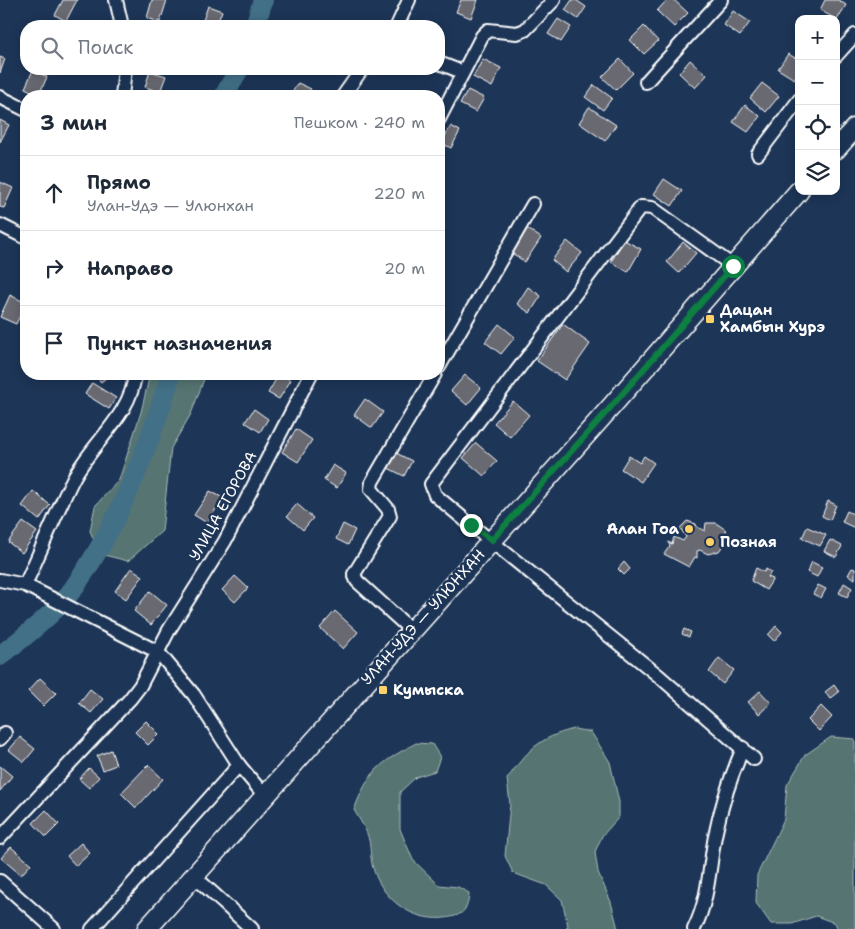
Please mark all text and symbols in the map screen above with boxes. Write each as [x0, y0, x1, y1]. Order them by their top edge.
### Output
map controls [795, 15, 840, 195]
button: + [795, 15, 840, 60]
search box [20, 20, 445, 75]
icon: search [38, 34, 66, 62]
text: Поиск [78, 35, 133, 60]
button: − [795, 60, 840, 105]
button: locate [795, 105, 840, 150]
text: 3 мин [40, 109, 107, 137]
text: Пешком · 240 m [294, 112, 425, 133]
button: layers [795, 150, 840, 195]
text: Прямо [87, 170, 151, 195]
icon: ahead [40, 179, 68, 207]
text: 220 m [373, 183, 425, 204]
text: Улан-Удэ — Улюнхан [87, 195, 254, 216]
icon: right [40, 254, 68, 282]
route start [722, 255, 745, 278]
text: Направо [87, 256, 173, 281]
text: 20 m [384, 258, 425, 279]
place label: Дацан Хамбын Хурэ [720, 300, 825, 337]
marker: Дацан Хамбын Хурэ [704, 313, 716, 325]
icon: arrive [40, 329, 68, 357]
text: Пункт назначения [87, 331, 272, 356]
street label: УЛИЦА ЕГОРОВА [185, 448, 261, 564]
route end [460, 514, 483, 537]
place label: Алан Гоа [606, 519, 680, 539]
marker: Алан Гоа [683, 523, 695, 535]
place label: Позная [720, 532, 777, 552]
marker: Позная [704, 536, 716, 548]
street label: УЛАН-УДЭ — УЛЮНХАН [357, 545, 489, 689]
place label: Кумыска [393, 680, 464, 700]
marker: Кумыска [377, 684, 389, 696]

